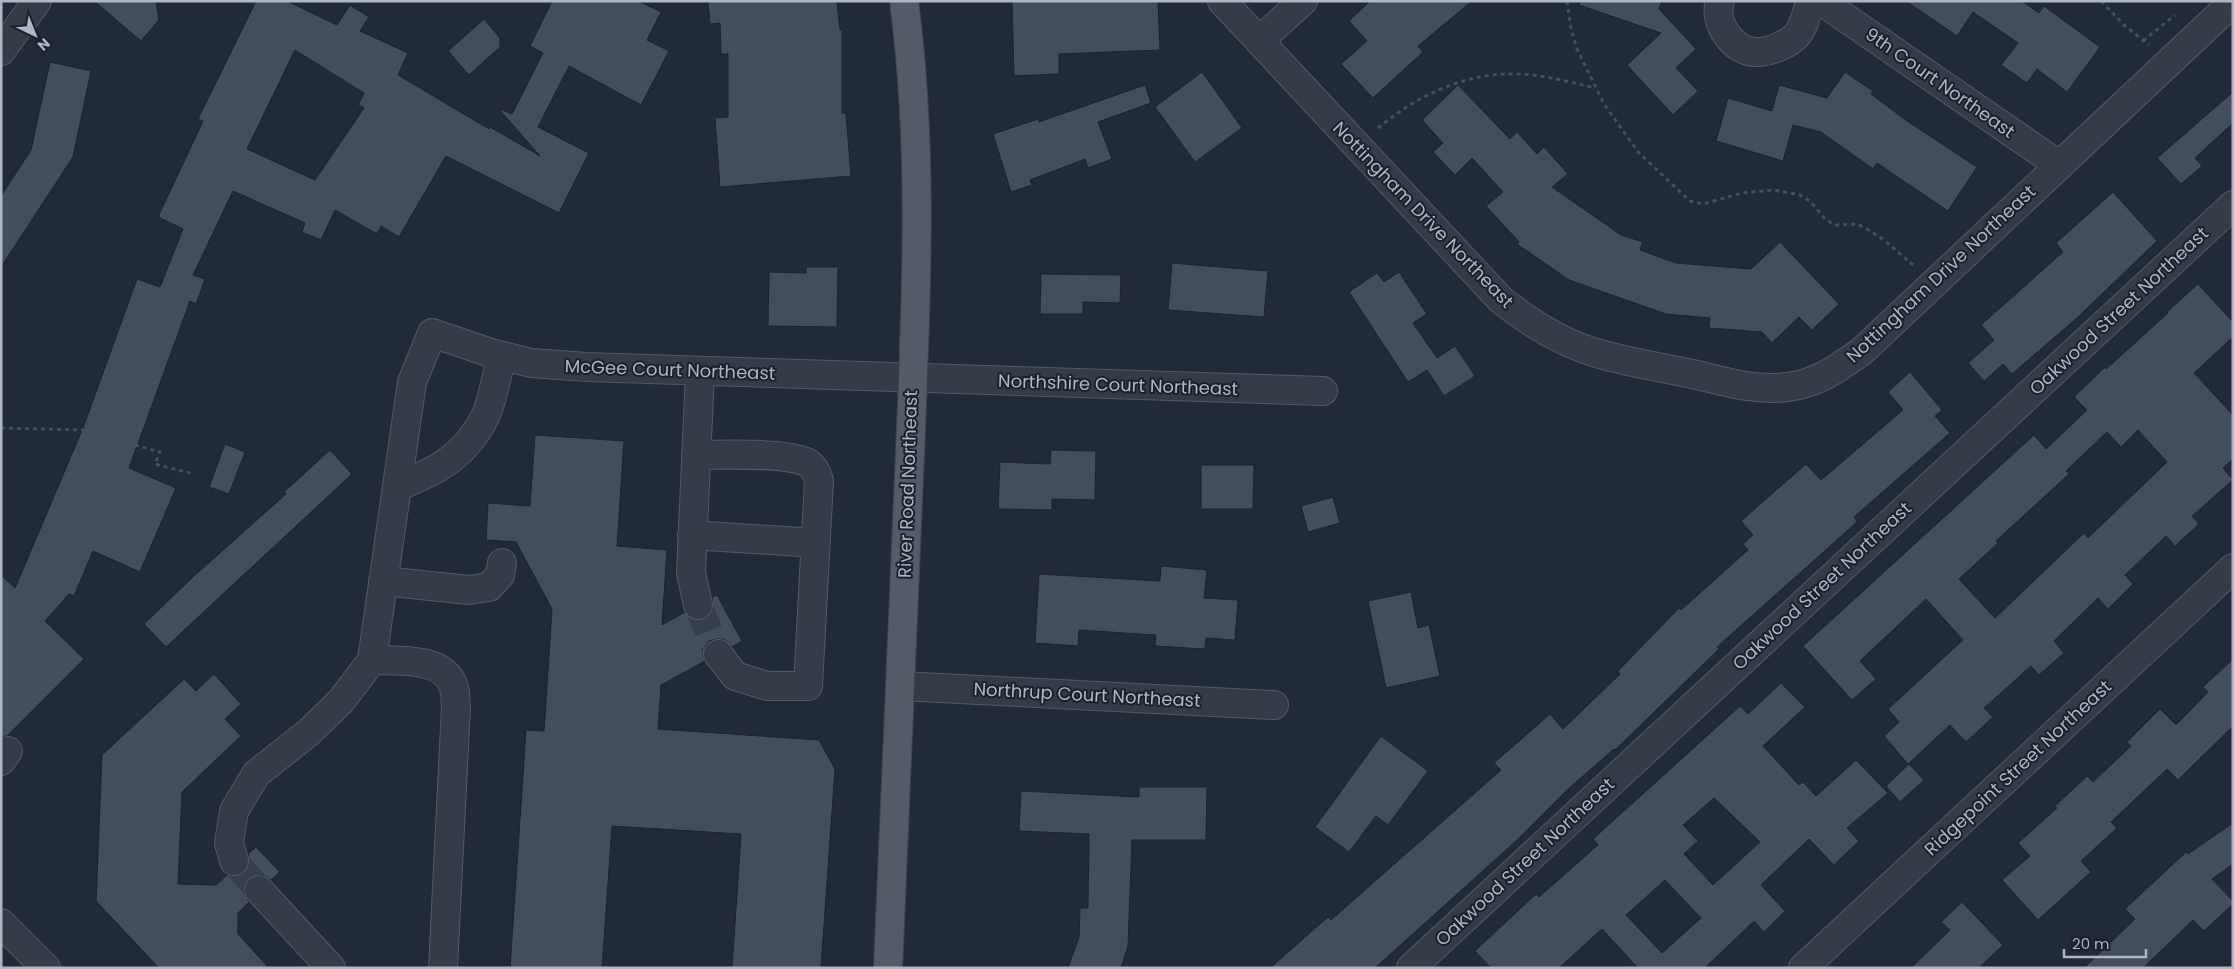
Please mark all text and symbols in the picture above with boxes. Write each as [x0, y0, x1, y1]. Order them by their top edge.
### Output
north arrow [10, 10, 60, 60]
street label: 9th Court Northeast [1860, 21, 2020, 144]
text: N [33, 34, 55, 55]
street label: Nottingham Drive Northeast [1327, 116, 1519, 313]
street label: Nottingham Drive Northeast [1840, 179, 2041, 368]
street label: Oakwood Street Northeast [2024, 221, 2214, 400]
street label: McGee Court Northeast [564, 353, 776, 386]
street label: Northshire Court Northeast [998, 368, 1238, 401]
street label: River Road Northeast [892, 390, 923, 578]
street label: Oakwood Street Northeast [1727, 496, 1917, 675]
street label: Ridgepoint Street Northeast [1919, 674, 2117, 861]
street label: Northrup Court Northeast [973, 676, 1201, 713]
street label: Oakwood Street Northeast [1430, 772, 1620, 951]
scale bar [2064, 926, 2146, 958]
text: 20 m [2072, 933, 2110, 954]

